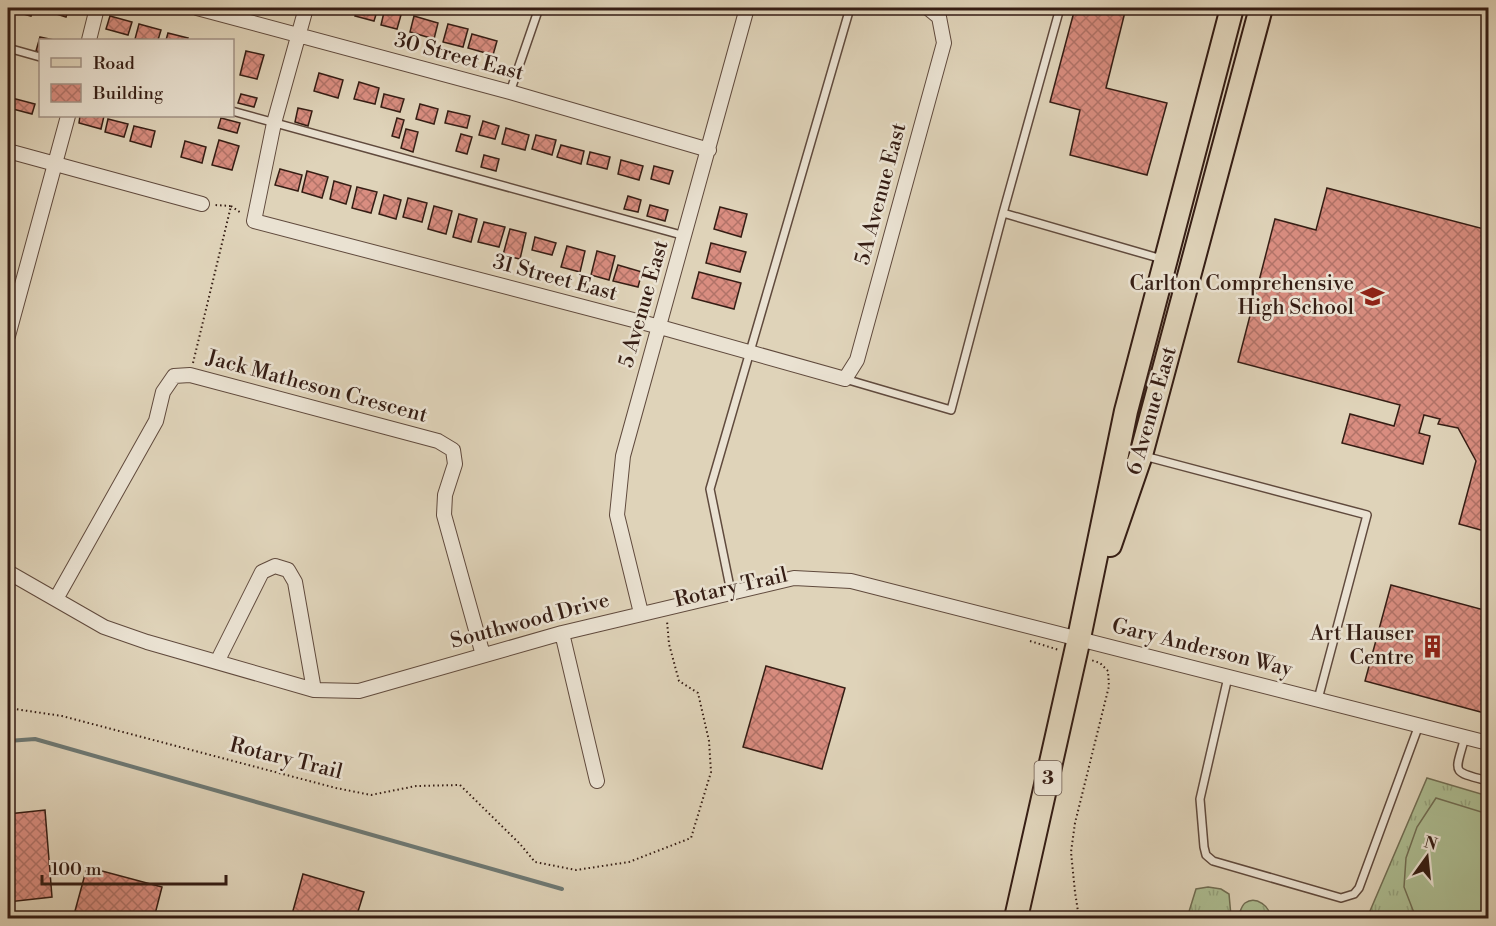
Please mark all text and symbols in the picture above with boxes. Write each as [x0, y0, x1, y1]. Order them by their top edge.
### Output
street label: 30 Street East [391, 27, 527, 87]
legend [39, 39, 234, 117]
text: Road [93, 52, 136, 75]
text: Building [92, 82, 164, 105]
street label: 5A Avenue East [850, 120, 913, 268]
street label: 5 Avenue East [613, 237, 675, 371]
street label: 31 Street East [490, 249, 621, 307]
place label: Carlton Comprehensive High School [1129, 271, 1354, 321]
school or university icon: Carlton Comprehensive High School [1359, 283, 1385, 309]
street label: 6 Avenue East [1121, 343, 1183, 478]
street label: Jack Matheson Crescent [203, 345, 431, 429]
street label: Rotary Trail [672, 562, 790, 614]
street label: Southwood Drive [448, 587, 612, 655]
street label: Gary Anderson Way [1109, 613, 1296, 683]
place label: Art Hauser Centre [1309, 621, 1414, 671]
building icon: Art Hauser Centre [1419, 633, 1445, 659]
street label: Rotary Trail [227, 732, 345, 786]
road number: 3 [1034, 761, 1062, 795]
north arrow [1397, 827, 1457, 887]
text: N [1422, 832, 1440, 855]
scale bar [42, 848, 226, 886]
text: 100 m [51, 858, 102, 881]

